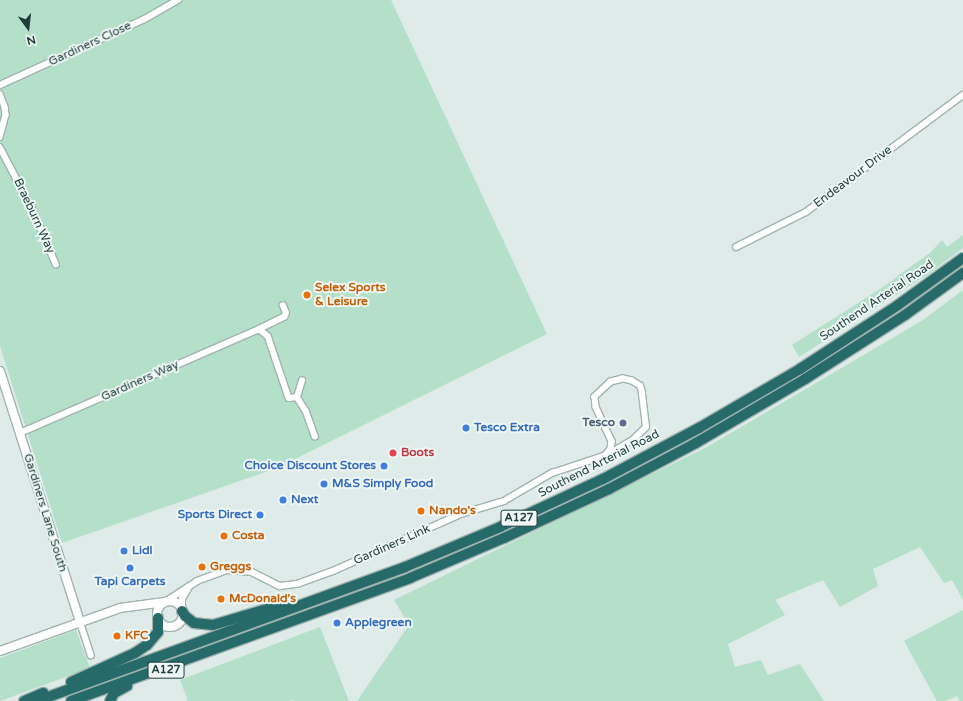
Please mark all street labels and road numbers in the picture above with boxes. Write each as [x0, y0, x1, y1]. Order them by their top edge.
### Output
street label: Gardiners Close [46, 19, 134, 69]
street label: Endeavour Drive [811, 143, 895, 211]
street label: Braeburn Way [10, 176, 58, 256]
street label: Southend Arterial Road [817, 258, 937, 344]
street label: Gardiners Way [99, 358, 181, 404]
street label: Southend Arterial Road [536, 427, 662, 501]
street label: Gardiners Lane South [20, 452, 70, 574]
road number: A127 [500, 509, 538, 527]
street label: Gardiners Link [352, 522, 432, 568]
road number: A127 [147, 661, 185, 679]

